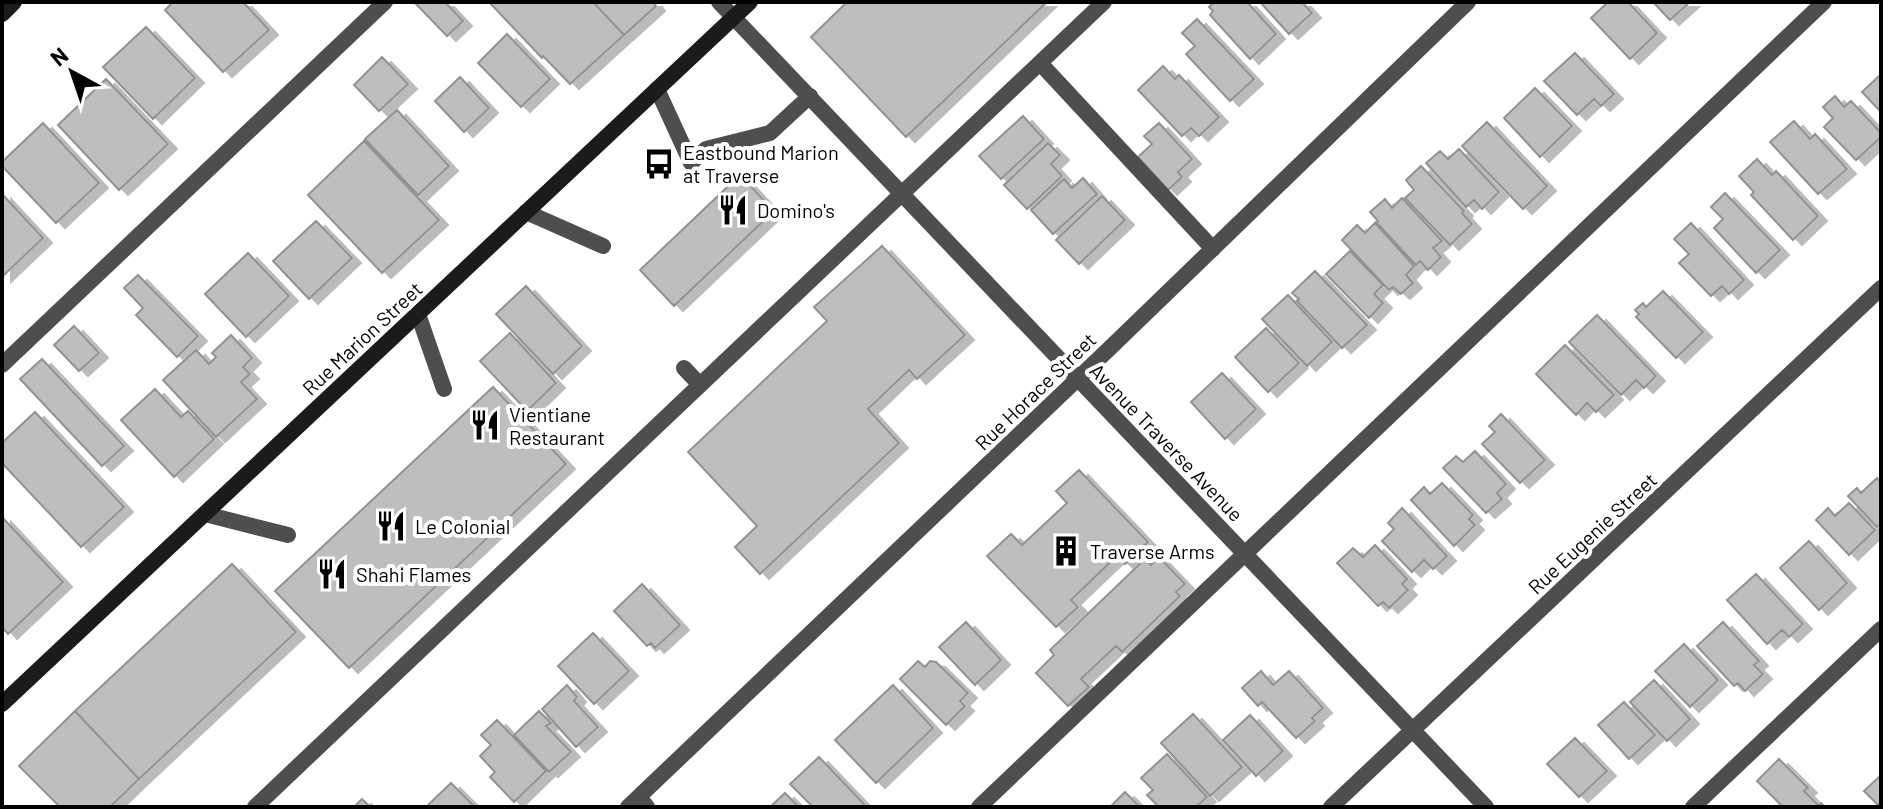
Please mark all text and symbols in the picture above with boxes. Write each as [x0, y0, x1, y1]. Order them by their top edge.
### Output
north arrow [32, 32, 112, 112]
text: N [45, 41, 72, 71]
place label: Eastbound Marion at Traverse [683, 140, 839, 187]
bus stop icon: Eastbound Marion at Traverse [642, 147, 676, 181]
restaurant icon: Domino's [716, 193, 750, 227]
place label: Domino's [757, 198, 835, 222]
street label: Rue Marion Street [297, 276, 427, 400]
street label: Rue Horace Street [970, 327, 1100, 455]
street label: Avenue Traverse Avenue [1085, 358, 1249, 526]
place label: Vientiane Restaurant [509, 402, 605, 449]
restaurant icon: Vientiane Restaurant [468, 408, 502, 442]
street label: Rue Eugenie Street [1523, 467, 1661, 599]
restaurant icon: Le Colonial [374, 509, 408, 543]
place label: Le Colonial [415, 514, 510, 538]
building icon: Traverse Arms [1049, 534, 1083, 568]
place label: Traverse Arms [1090, 539, 1215, 563]
restaurant icon: Shahi Flames [315, 557, 349, 591]
place label: Shahi Flames [356, 562, 471, 586]

